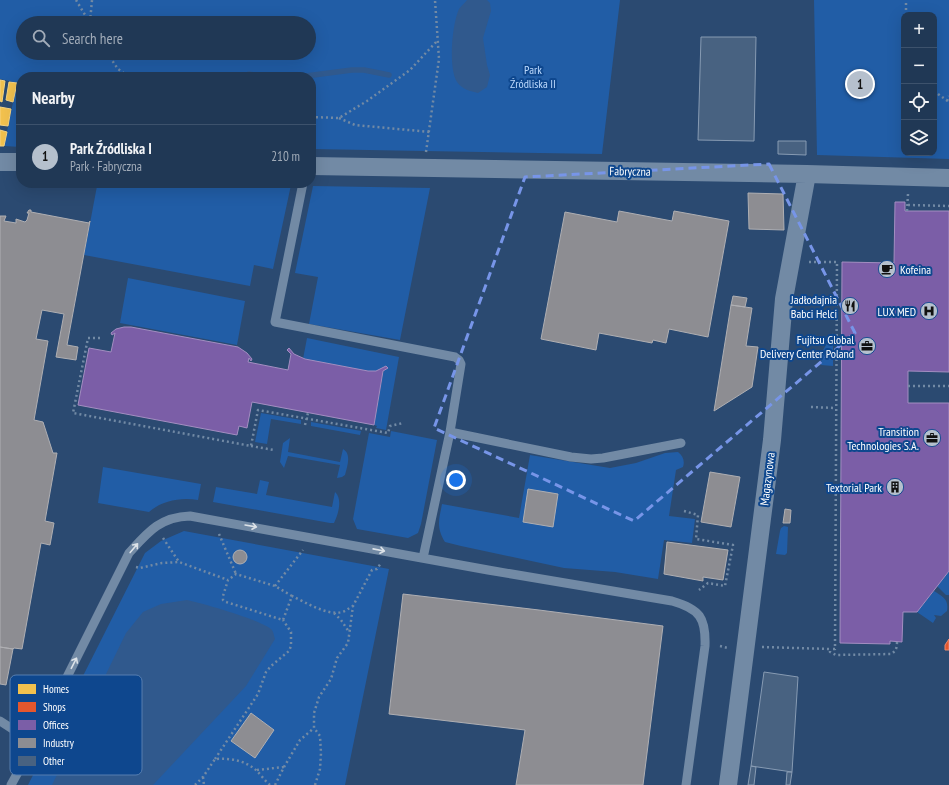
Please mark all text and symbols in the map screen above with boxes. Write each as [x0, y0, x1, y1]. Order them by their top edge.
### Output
map controls [901, 12, 937, 156]
button: + [901, 12, 937, 48]
search box [16, 16, 316, 60]
icon: search [30, 27, 52, 49]
text: Search here [62, 29, 123, 48]
button: − [901, 48, 937, 84]
park label: Park Źródliska II [510, 62, 556, 91]
pin: 1 [847, 69, 873, 99]
button: locate [901, 84, 937, 120]
text: Nearby [32, 87, 75, 109]
button: layers [901, 120, 937, 156]
text: Park Źródliska I [70, 139, 152, 158]
text: 1 [42, 148, 48, 165]
text: 210 m [271, 148, 300, 165]
text: Park · Fabryczna [70, 158, 142, 175]
street label: Fabryczna [609, 163, 651, 179]
cafe icon: Kofeina [877, 259, 897, 279]
place label: Kofeina [900, 262, 931, 277]
place label: Jadłodajnia Babci Helci [790, 292, 837, 321]
restaurant icon: Jadłodajnia Babci Helci [840, 296, 860, 316]
hospital icon: LUX MED [919, 301, 939, 321]
place label: LUX MED [877, 304, 916, 319]
place label: Fujitsu Global Delivery Center Poland [760, 332, 854, 361]
office icon: Fujitsu Global Delivery Center Poland [857, 336, 877, 356]
place label: Transition Technologies S.A. [847, 424, 919, 453]
office icon: Transition Technologies S.A. [922, 428, 942, 448]
street label: Magazynowa [756, 451, 778, 506]
your location [446, 470, 466, 490]
building icon: Textorial Park [885, 477, 905, 497]
place label: Textorial Park [826, 480, 882, 495]
one-way arrow [244, 523, 257, 531]
one-way arrow [129, 543, 138, 553]
one-way arrow [372, 547, 385, 555]
one-way arrow [71, 658, 78, 670]
legend [10, 675, 142, 775]
text: Homes [43, 682, 69, 696]
text: Shops [43, 700, 66, 714]
text: Offices [43, 718, 69, 732]
text: Industry [43, 736, 75, 750]
text: Other [43, 754, 64, 768]

